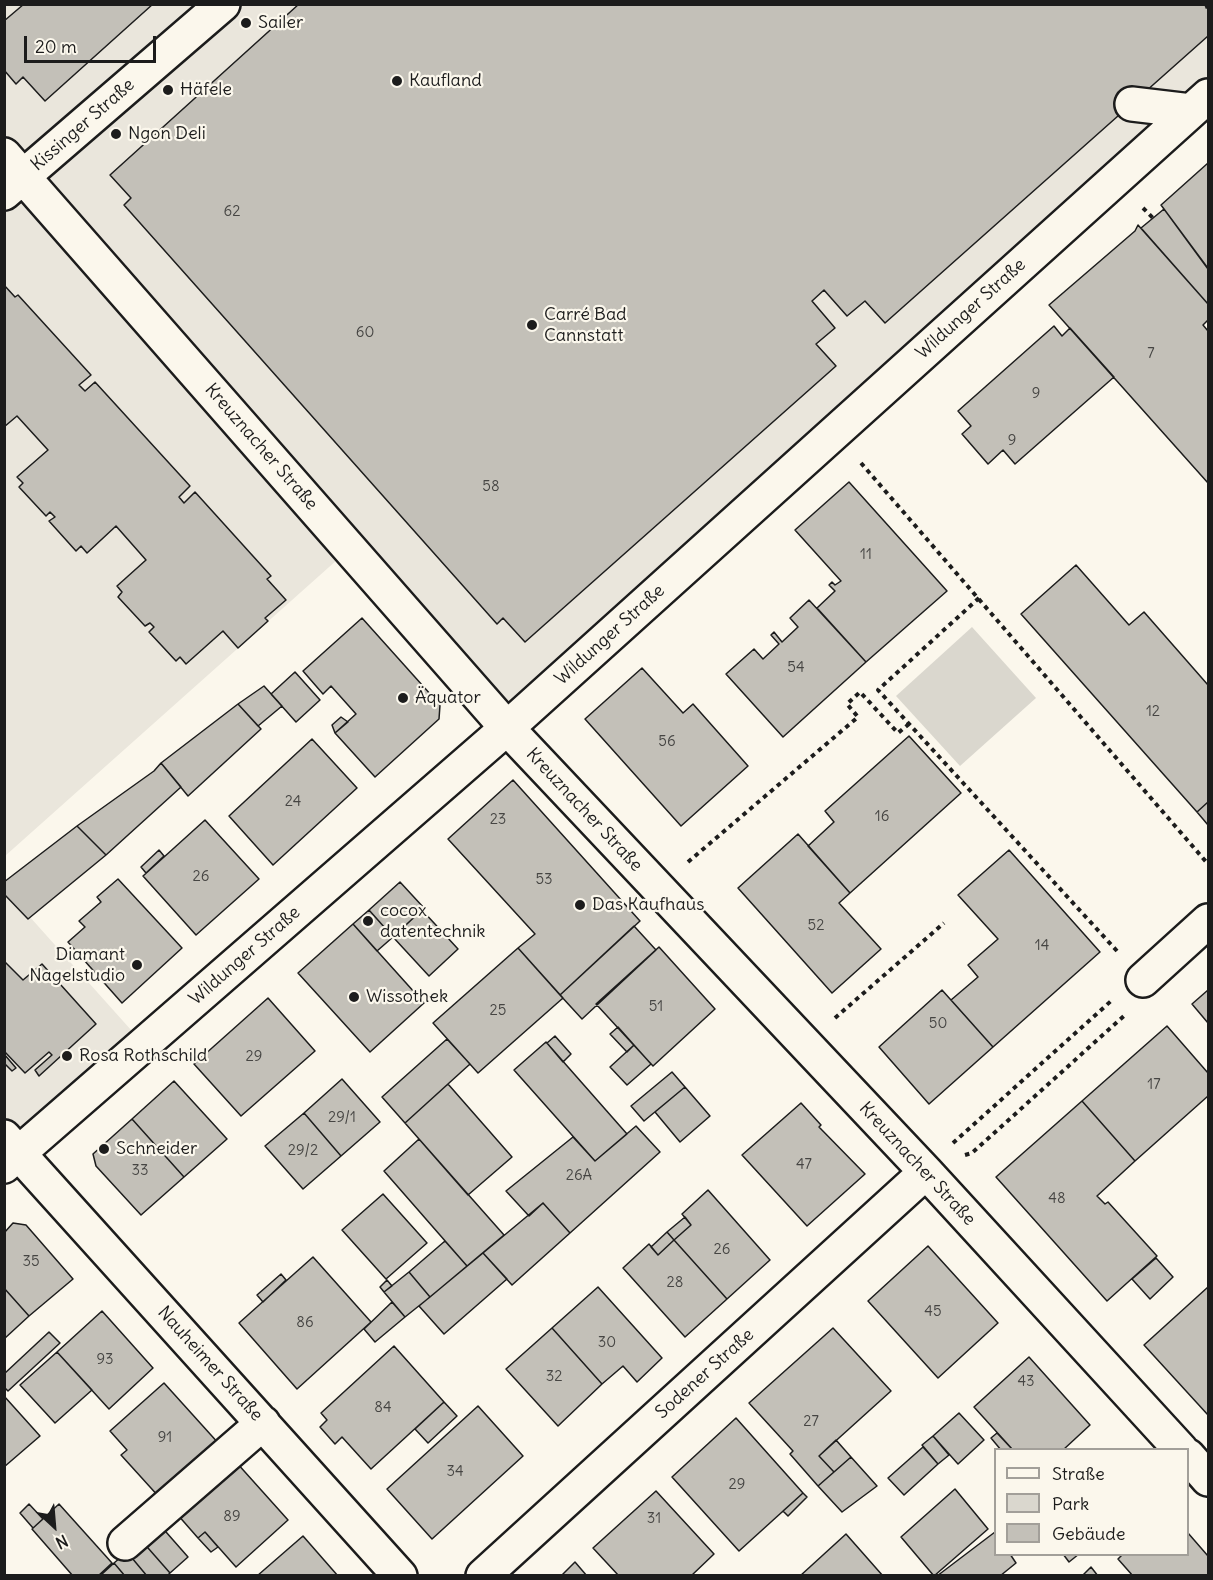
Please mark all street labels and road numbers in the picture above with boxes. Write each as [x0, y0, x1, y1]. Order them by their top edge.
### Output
street label: Kissinger Straße [27, 74, 139, 176]
street label: Wildunger Straße [912, 254, 1030, 364]
street label: Kreuznacher Straße [200, 379, 322, 515]
street label: Wildunger Straße [551, 580, 669, 690]
street label: Kreuznacher Straße [521, 744, 647, 876]
street label: Wildunger Straße [185, 902, 305, 1010]
street label: Kreuznacher Straße [854, 1098, 980, 1230]
street label: Nauheimer Straße [153, 1302, 267, 1426]
street label: Sodener Straße [651, 1324, 759, 1424]

